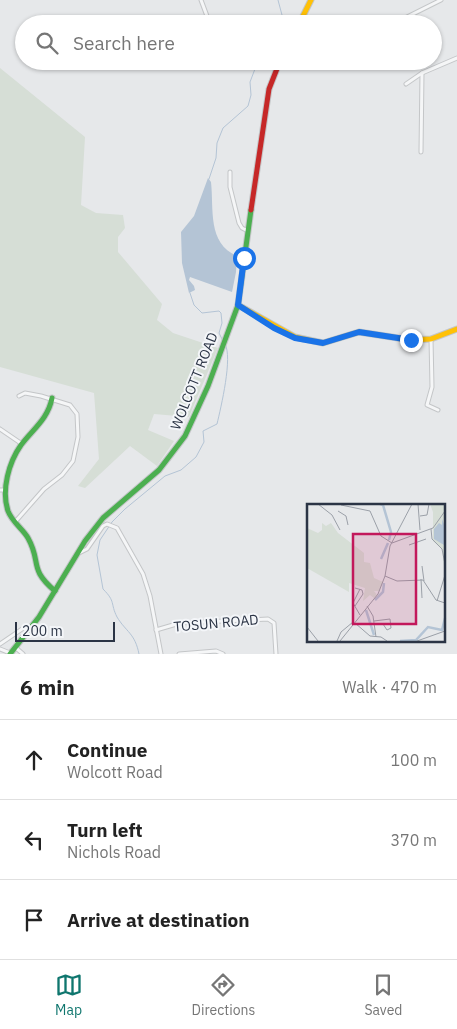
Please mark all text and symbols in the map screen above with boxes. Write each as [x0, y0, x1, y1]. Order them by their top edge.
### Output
search box [15, 15, 442, 70]
icon: search [33, 29, 61, 57]
text: Search here [73, 31, 175, 55]
route start [233, 247, 256, 270]
route end [400, 329, 423, 352]
street label: WOLCOTT ROAD [166, 330, 222, 432]
inset map [307, 504, 444, 642]
street label: TOSUN ROAD [173, 610, 259, 636]
scale bar [15, 619, 115, 642]
text: 200 m [22, 622, 63, 640]
text: 6 min [20, 673, 75, 701]
text: Walk · 470 m [342, 677, 437, 697]
text: Continue [67, 738, 147, 762]
icon: ahead [20, 746, 48, 774]
text: 100 m [390, 750, 437, 770]
text: Wolcott Road [67, 762, 163, 782]
text: Turn left [67, 818, 143, 842]
icon: left [20, 826, 48, 854]
text: 370 m [390, 830, 437, 850]
text: Nichols Road [67, 842, 161, 862]
icon: arrive [20, 906, 48, 934]
text: Arrive at destination [67, 908, 250, 932]
tab: Map [55, 971, 83, 1019]
tab: Directions [192, 971, 255, 1019]
tab: Saved [364, 971, 402, 1019]

